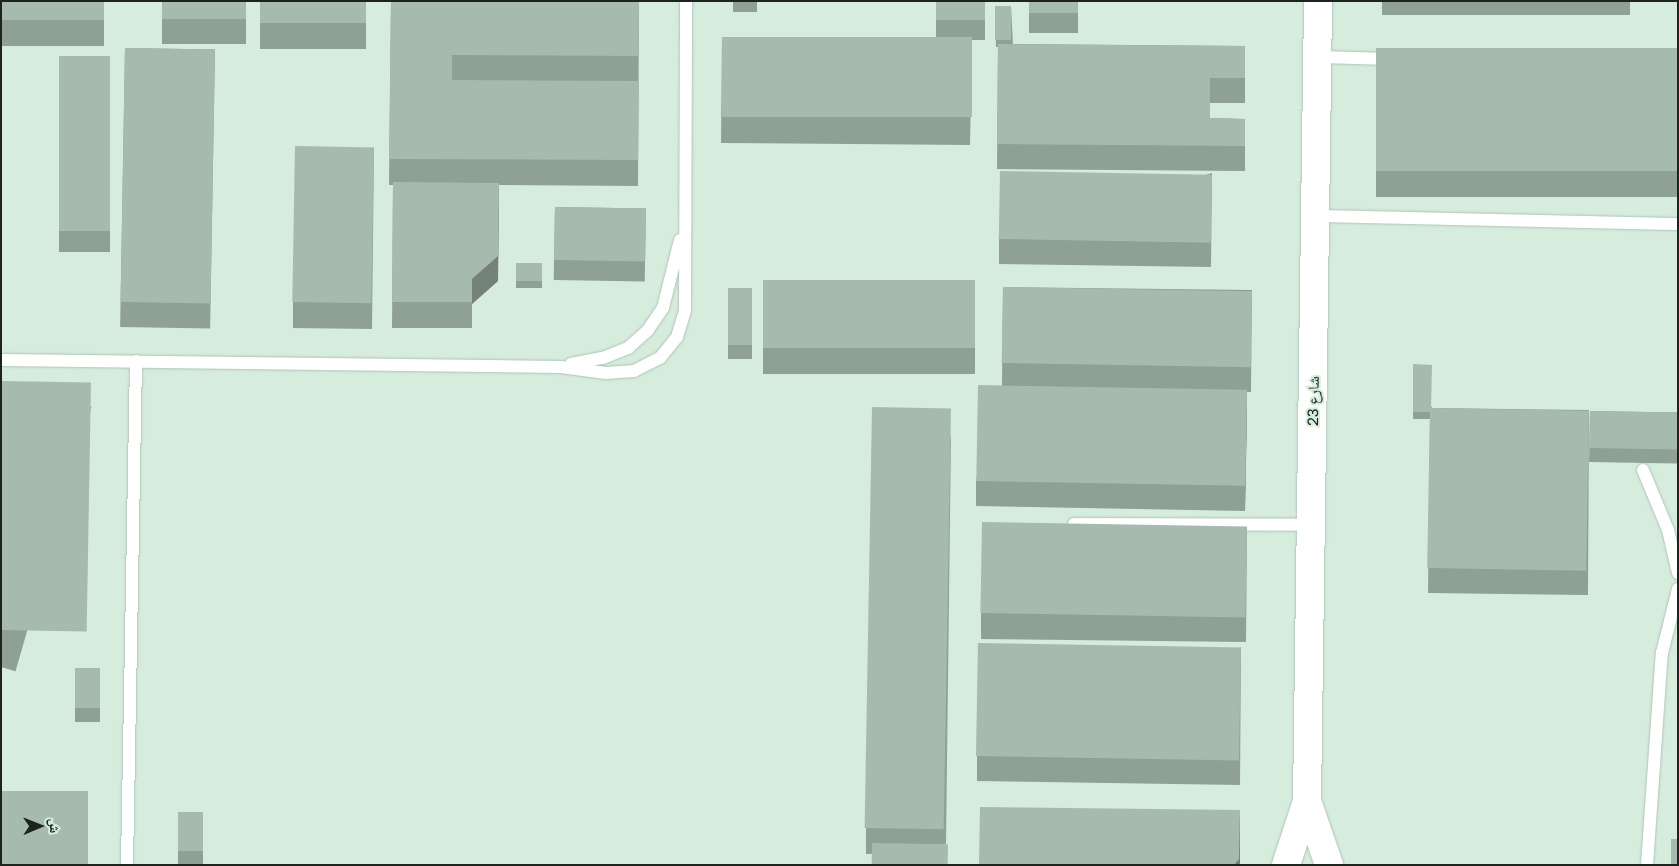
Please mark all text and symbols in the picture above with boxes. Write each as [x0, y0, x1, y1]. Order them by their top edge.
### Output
street label: شارع 23 [1304, 376, 1322, 426]
north arrow [15, 801, 65, 851]
text: ش [47, 818, 64, 833]

